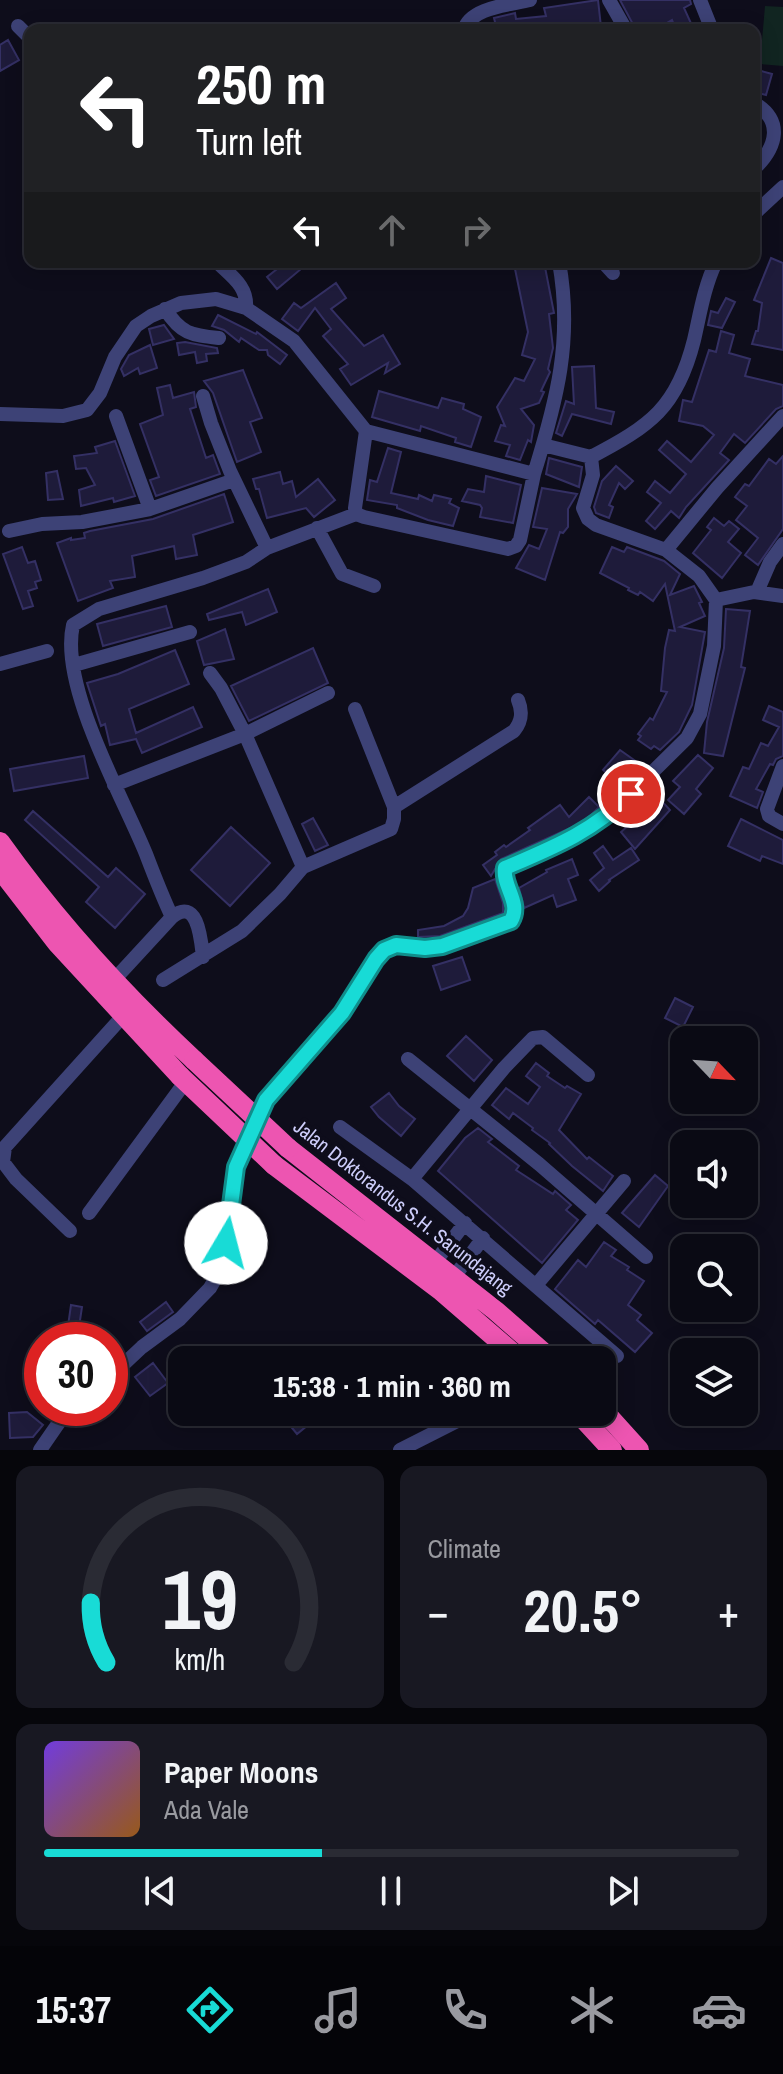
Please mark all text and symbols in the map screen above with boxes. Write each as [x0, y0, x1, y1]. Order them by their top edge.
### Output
text: 250 m [196, 46, 326, 121]
icon: left [64, 56, 168, 160]
text: Turn left [196, 118, 302, 166]
icon: left [286, 208, 330, 252]
icon: ahead [370, 208, 414, 252]
icon: right [454, 208, 498, 252]
pin [597, 760, 665, 828]
icon: arrive [609, 772, 653, 816]
north arrow [670, 1026, 758, 1114]
map controls [670, 1026, 758, 1426]
street label: Jalan Doktorandus S.H. Sarundajang [288, 1113, 518, 1301]
button: sound [670, 1130, 758, 1218]
position arrow [184, 1201, 268, 1285]
button: search [670, 1234, 758, 1322]
speed limit sign: 30 [24, 1322, 128, 1426]
button: layers [670, 1338, 758, 1426]
text: 15:38 · 1 min · 360 m [273, 1366, 511, 1406]
text: Climate [428, 1531, 501, 1566]
text: 19 [162, 1543, 238, 1655]
text: 20.5° [523, 1570, 643, 1651]
text: − [428, 1581, 449, 1641]
text: + [718, 1581, 739, 1641]
text: km/h [174, 1640, 225, 1679]
text: Paper Moons [164, 1752, 318, 1792]
text: Ada Vale [164, 1792, 249, 1827]
icon: previous [138, 1869, 182, 1913]
icon: pause [369, 1869, 413, 1913]
icon: next [601, 1869, 645, 1913]
icon: directions [182, 1982, 238, 2038]
icon: music [310, 1982, 366, 2038]
icon: phone [437, 1982, 493, 2038]
icon: climate [564, 1982, 620, 2038]
icon: car [691, 1982, 747, 2038]
text: 15:37 [36, 1986, 111, 2034]

